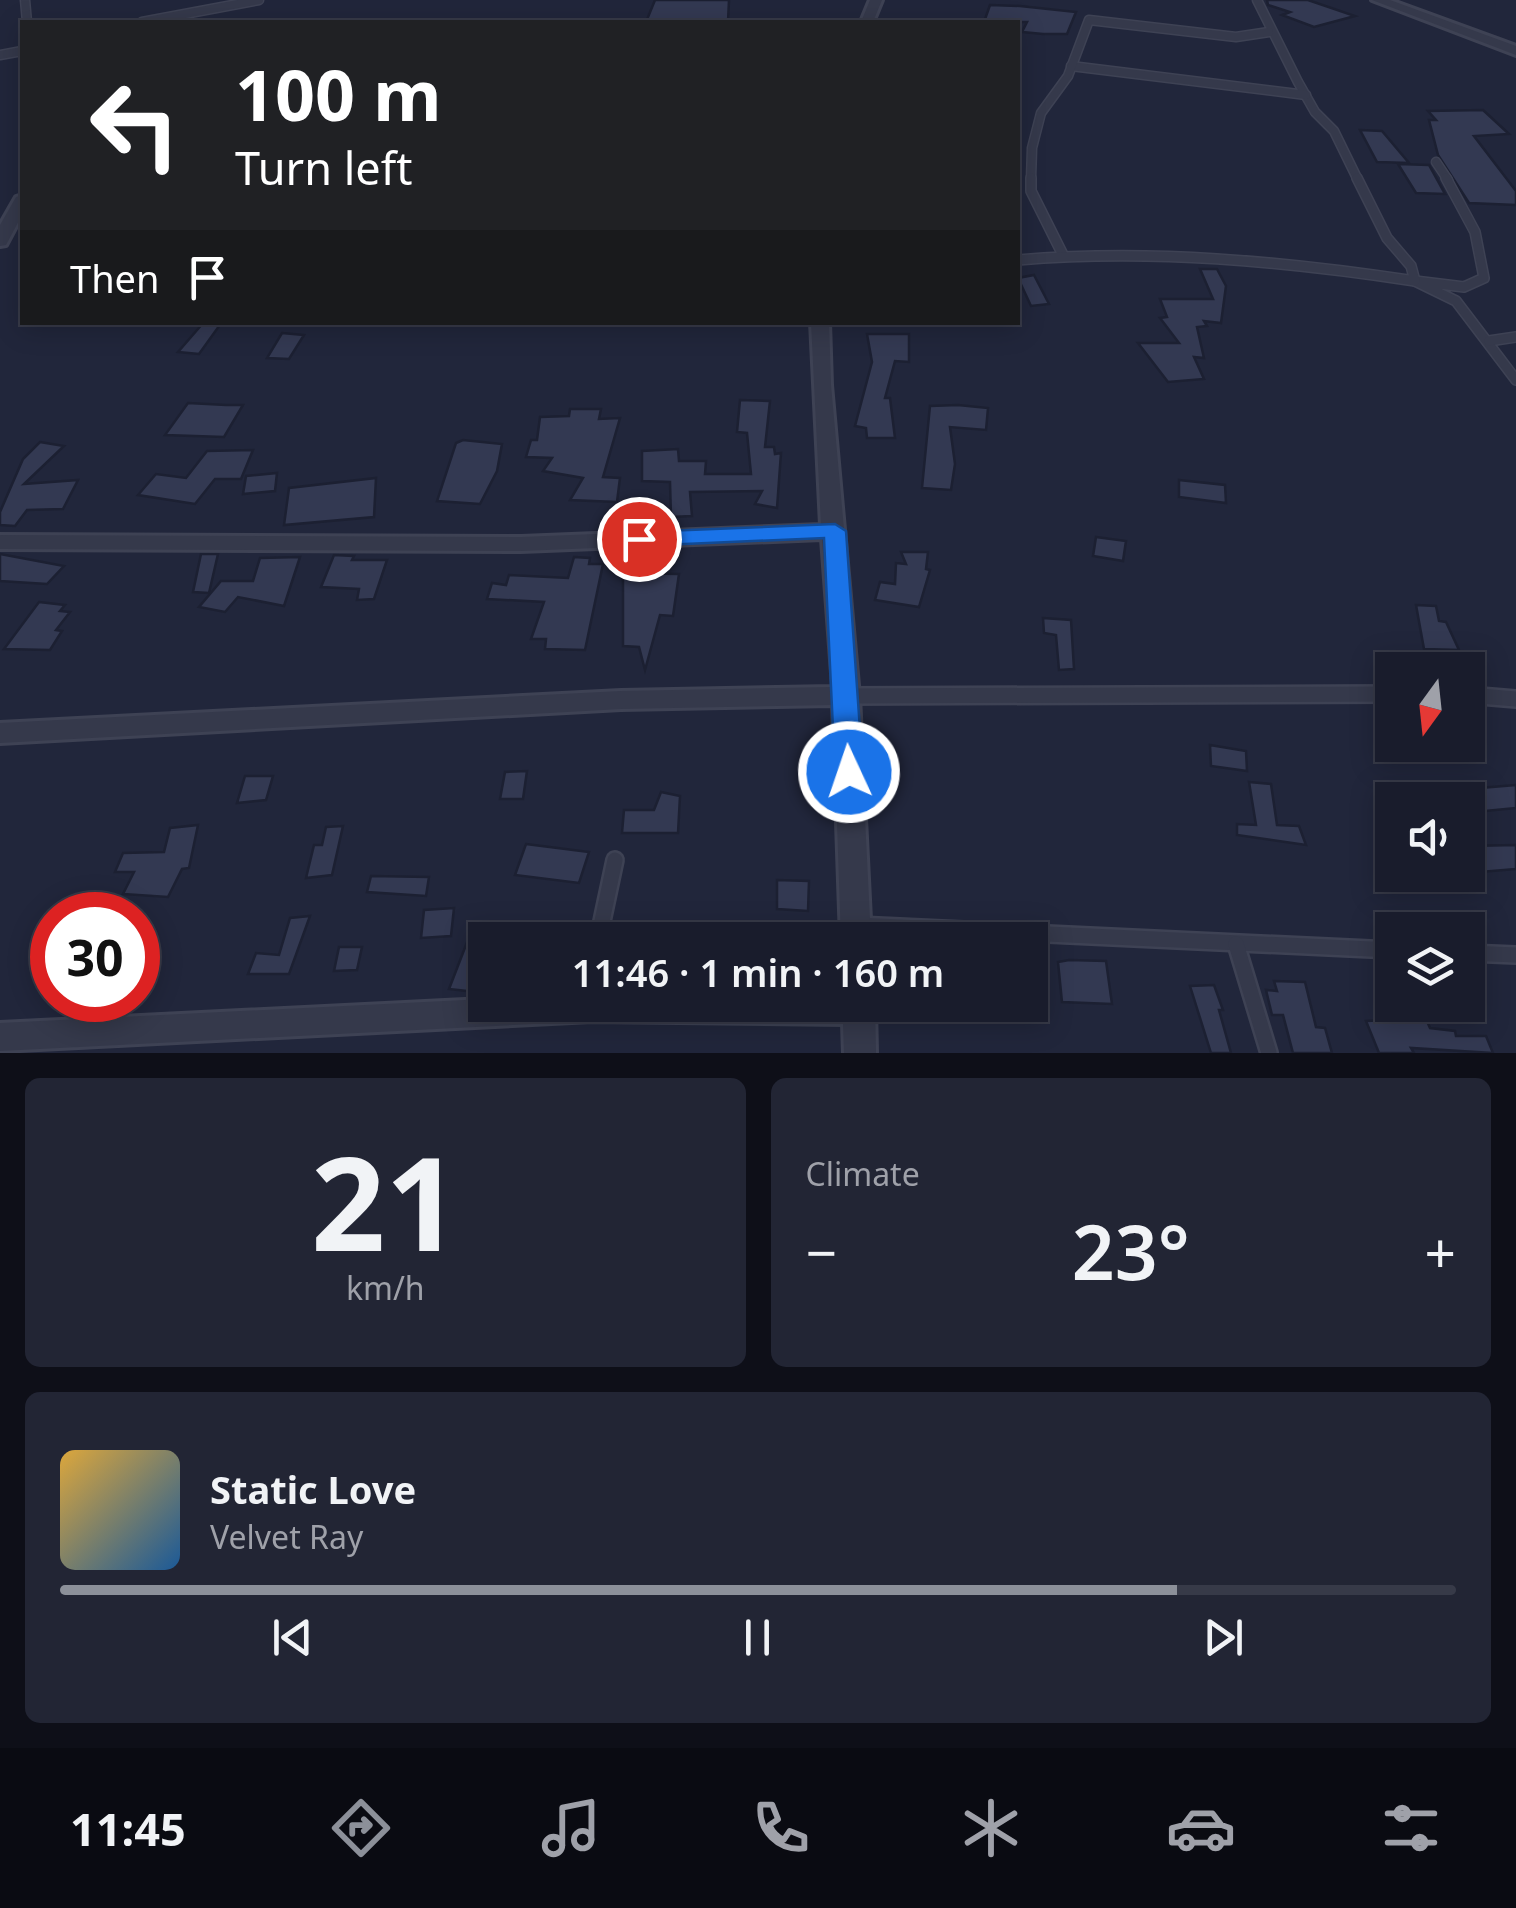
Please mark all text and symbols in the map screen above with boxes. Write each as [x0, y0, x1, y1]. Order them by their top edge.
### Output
text: 100 m [235, 46, 442, 142]
icon: left [70, 60, 200, 190]
text: Turn left [235, 137, 412, 198]
icon: arrive [180, 250, 235, 305]
text: Then [70, 252, 160, 304]
pin [597, 497, 682, 582]
icon: arrive [612, 512, 667, 567]
north arrow [1375, 652, 1485, 762]
map controls [1375, 652, 1485, 1022]
position arrow [797, 720, 901, 824]
button: sound [1375, 782, 1485, 892]
speed limit sign: 30 [30, 892, 160, 1022]
button: layers [1375, 912, 1485, 1022]
text: 11:46 · 1 min · 160 m [572, 946, 944, 998]
text: 21 [311, 1112, 460, 1289]
text: Climate [806, 1152, 920, 1195]
text: 23° [1072, 1200, 1190, 1302]
text: − [806, 1214, 837, 1289]
text: + [1425, 1214, 1456, 1289]
text: km/h [346, 1266, 425, 1309]
text: Static Love [210, 1463, 416, 1515]
text: Velvet Ray [210, 1515, 363, 1558]
icon: previous [265, 1610, 320, 1665]
icon: pause [730, 1610, 785, 1665]
icon: next [1196, 1610, 1251, 1665]
icon: directions [326, 1793, 396, 1863]
icon: music [536, 1793, 606, 1863]
icon: phone [746, 1793, 816, 1863]
icon: climate [956, 1793, 1026, 1863]
icon: car [1166, 1793, 1236, 1863]
icon: filters [1376, 1793, 1446, 1863]
text: 11:45 [70, 1798, 186, 1859]

